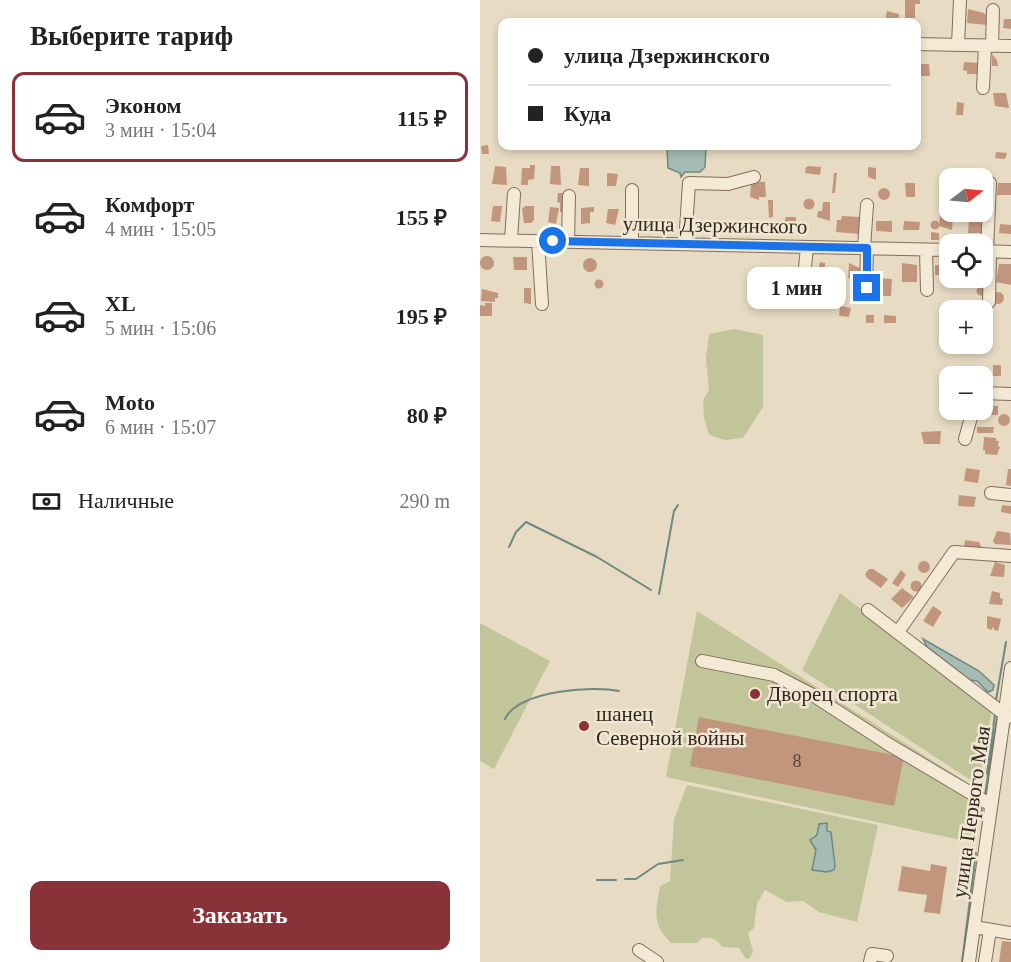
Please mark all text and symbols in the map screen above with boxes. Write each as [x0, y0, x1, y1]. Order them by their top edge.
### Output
text: Выберите тариф [30, 21, 233, 51]
text: улица Дзержинского [564, 43, 770, 68]
icon: car [33, 90, 87, 144]
text: Эконом [105, 93, 182, 118]
text: Куда [564, 101, 611, 126]
text: 115 ₽ [397, 106, 447, 131]
text: 3 мин · 15:04 [105, 119, 216, 141]
north arrow [939, 168, 993, 222]
map controls [939, 168, 993, 420]
icon: car [33, 189, 87, 243]
text: Комфорт [105, 192, 194, 217]
text: 155 ₽ [396, 205, 447, 230]
street label: улица Дзержинского [622, 211, 808, 239]
text: 4 мин · 15:05 [105, 218, 216, 240]
route start [539, 227, 566, 254]
button: locate [939, 234, 993, 288]
callout: 1 мин [747, 267, 846, 309]
route end [853, 274, 880, 301]
text: 1 мин [771, 277, 822, 299]
icon: car [33, 288, 87, 342]
text: XL [105, 291, 136, 316]
button: + [939, 300, 993, 354]
text: 195 ₽ [396, 304, 447, 329]
text: 5 мин · 15:06 [105, 317, 216, 339]
button: − [939, 366, 993, 420]
icon: car [33, 387, 87, 441]
text: Moto [105, 390, 155, 415]
text: 80 ₽ [407, 403, 447, 428]
text: 6 мин · 15:07 [105, 416, 216, 438]
icon: cash [30, 485, 63, 518]
text: Наличные [78, 488, 174, 513]
text: 290 m [399, 490, 450, 512]
place label: Дворец спорта [767, 682, 899, 706]
marker: Дворец спорта [748, 687, 762, 701]
place label: шанец Северной войны [596, 702, 744, 750]
marker: шанец Северной войны [577, 719, 591, 733]
street label: улица Первого Мая [947, 724, 995, 900]
house number: 8 [793, 751, 802, 771]
button: Заказать [30, 881, 450, 950]

